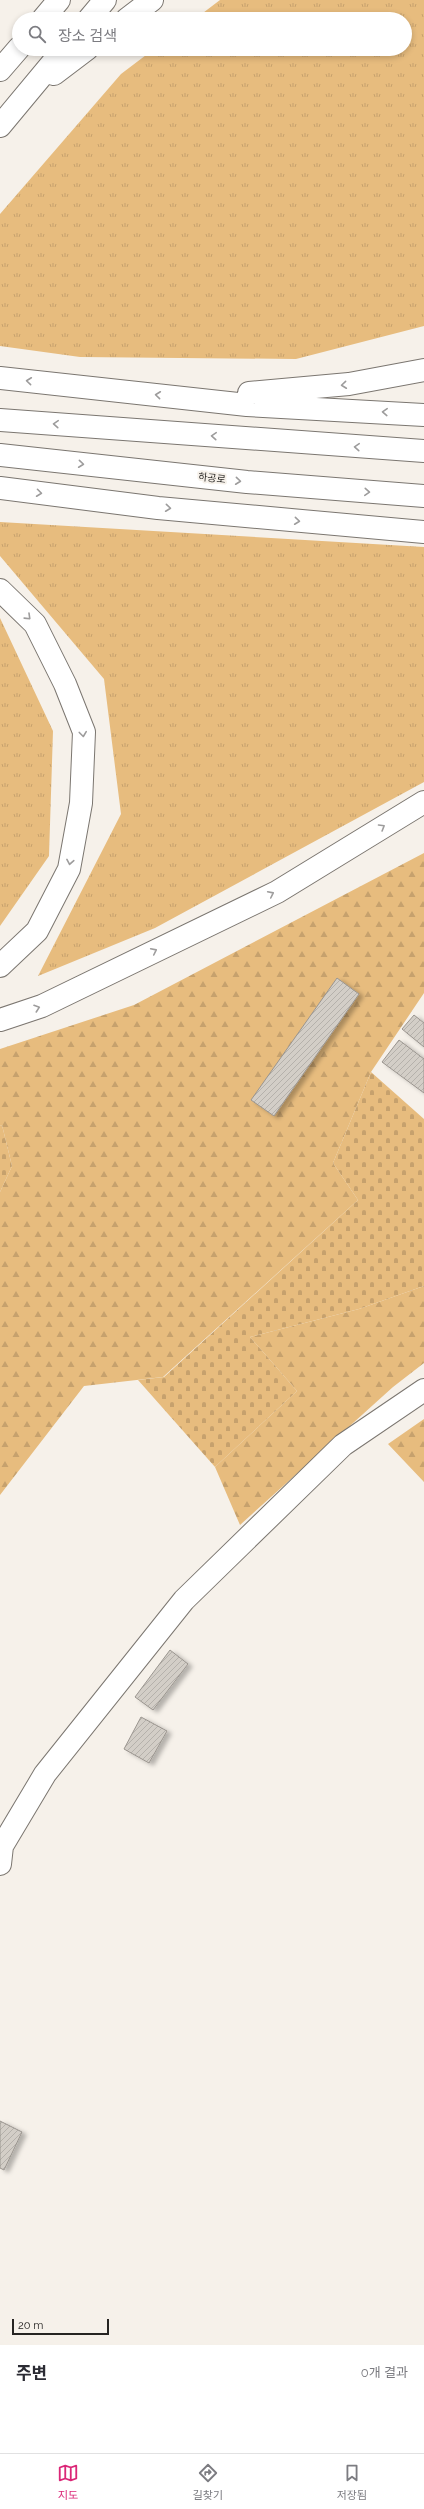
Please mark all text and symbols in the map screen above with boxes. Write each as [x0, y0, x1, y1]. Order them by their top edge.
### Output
search box [12, 12, 412, 56]
icon: search [26, 23, 48, 45]
text: 장소 검색 [58, 27, 117, 45]
one-way arrow [25, 377, 32, 386]
one-way arrow [341, 380, 347, 389]
one-way arrow [155, 391, 161, 400]
one-way arrow [382, 408, 388, 417]
one-way arrow [53, 420, 59, 429]
one-way arrow [211, 432, 217, 441]
one-way arrow [354, 443, 360, 452]
one-way arrow [77, 459, 84, 468]
street label: 하공로 [198, 471, 226, 485]
one-way arrow [235, 476, 241, 485]
one-way arrow [364, 487, 370, 496]
one-way arrow [36, 488, 42, 497]
one-way arrow [165, 504, 171, 513]
one-way arrow [294, 516, 300, 525]
one-way arrow [23, 612, 31, 620]
one-way arrow [78, 730, 87, 737]
one-way arrow [378, 825, 385, 832]
one-way arrow [67, 859, 75, 865]
one-way arrow [267, 892, 274, 899]
one-way arrow [150, 949, 158, 956]
one-way arrow [33, 1004, 40, 1012]
scale bar [12, 2317, 109, 2336]
text: 20 m [18, 2319, 43, 2332]
text: 주변 [16, 2363, 47, 2383]
text: 0개 결과 [361, 2365, 408, 2380]
tab: 지도 [57, 2462, 79, 2502]
tab: 길찾기 [193, 2462, 223, 2502]
tab: 저장됨 [337, 2462, 367, 2502]

